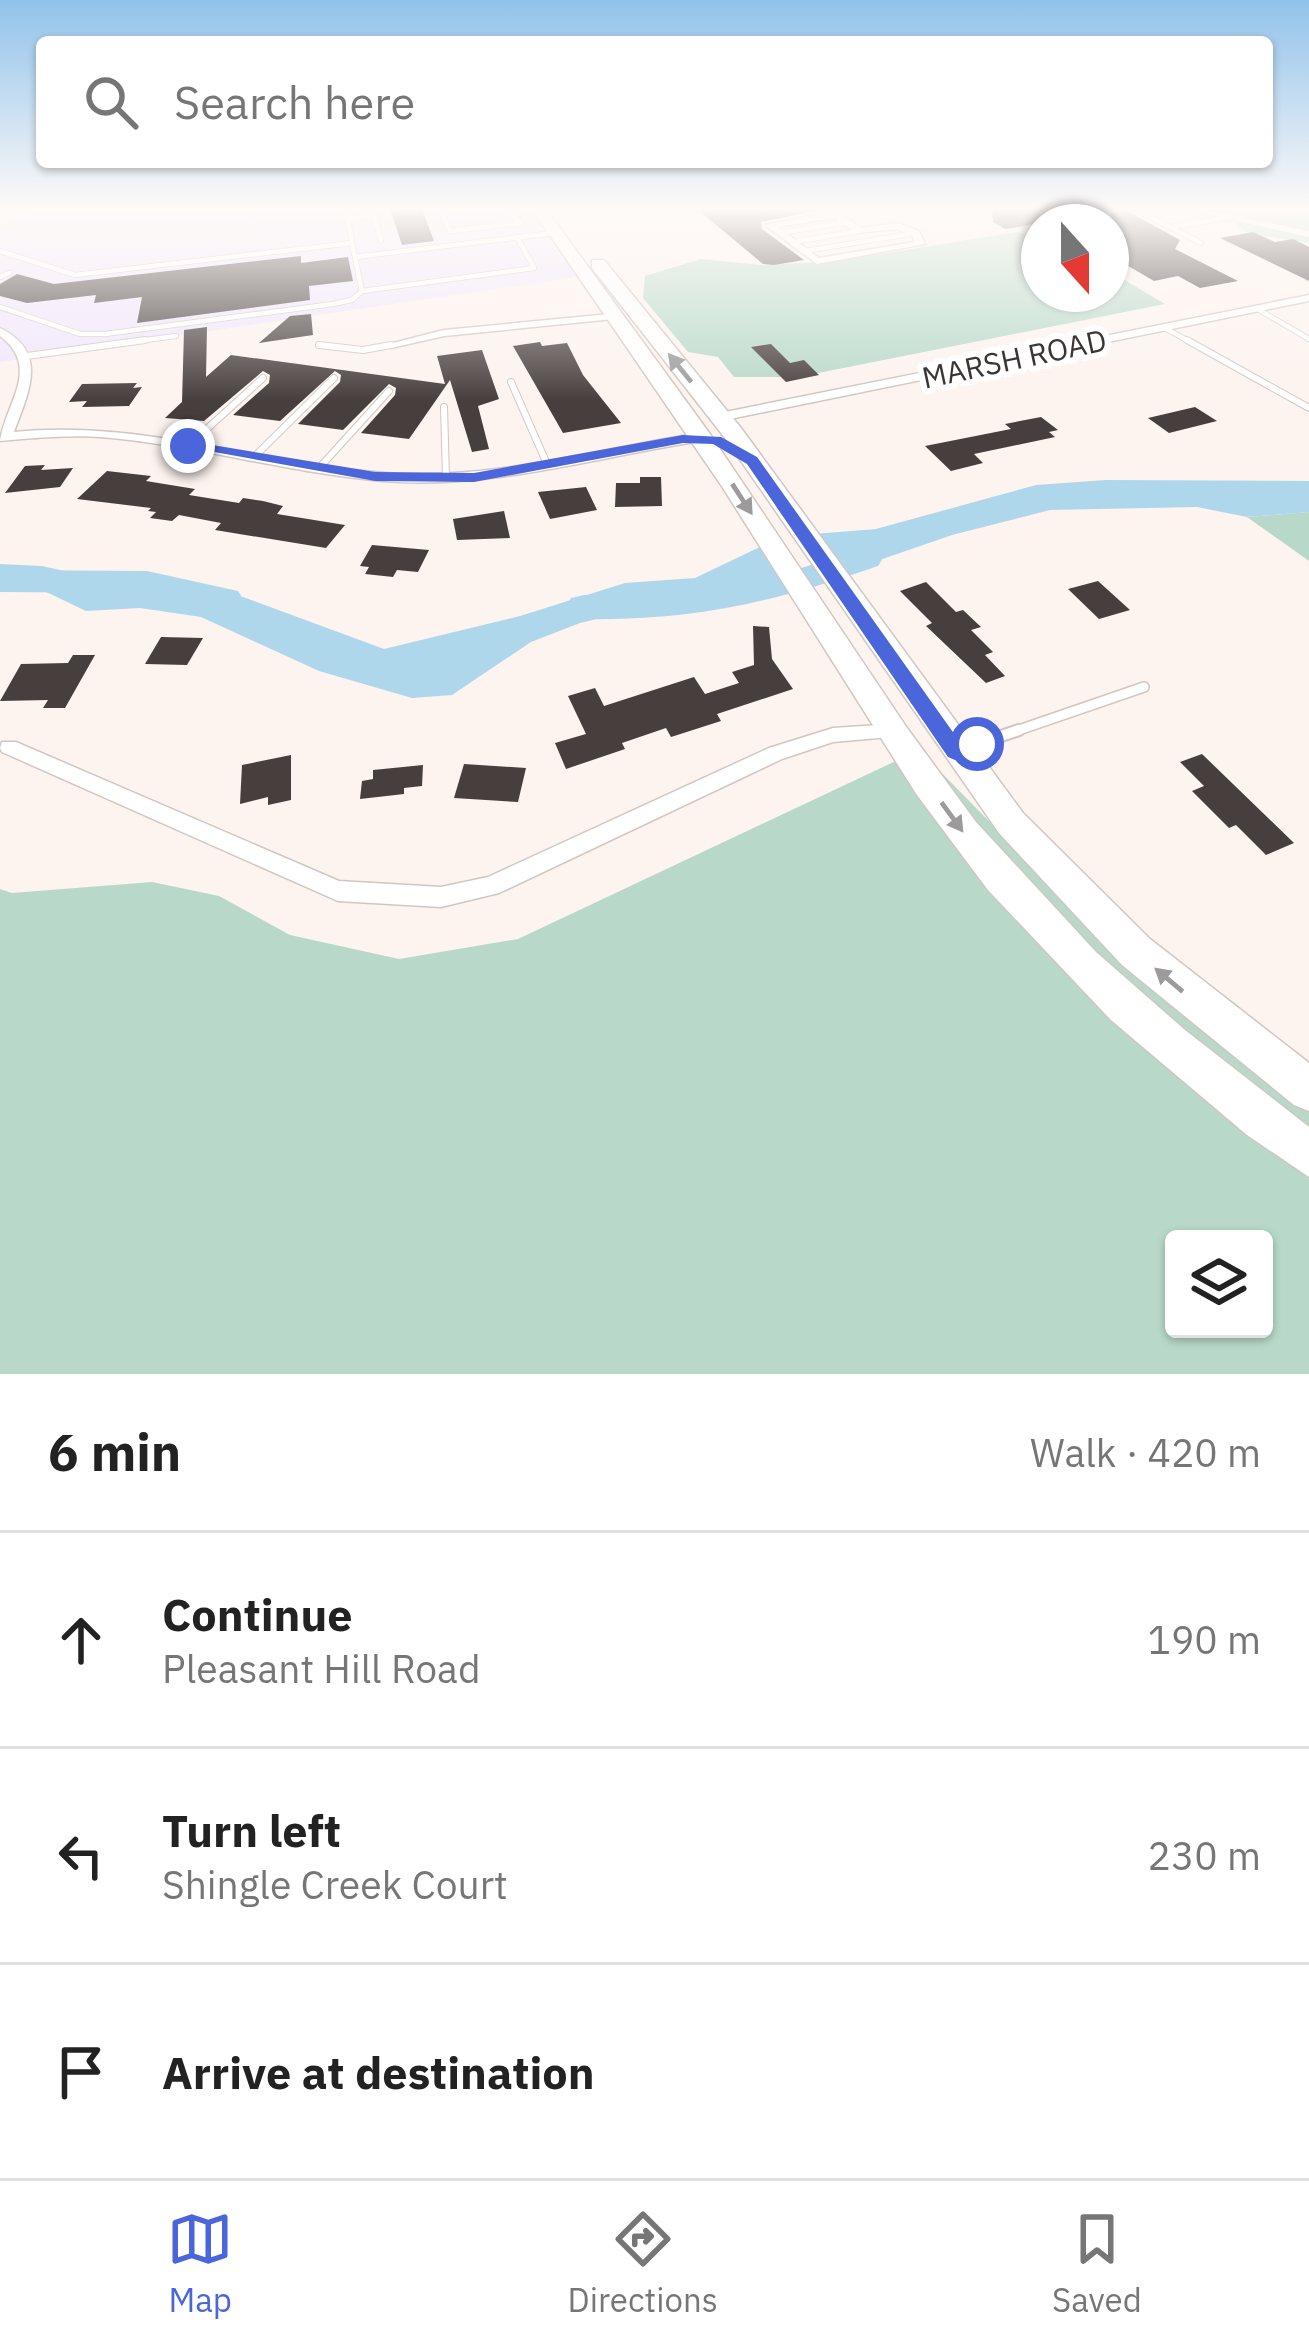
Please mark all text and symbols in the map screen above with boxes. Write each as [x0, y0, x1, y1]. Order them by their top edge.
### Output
search box [36, 36, 1273, 168]
icon: search [78, 69, 144, 135]
text: Search here [174, 73, 415, 131]
north arrow [1021, 204, 1129, 312]
street label: MARSH ROAD [918, 319, 1110, 397]
one-way arrow [668, 353, 693, 384]
route end [161, 419, 215, 473]
one-way arrow [730, 483, 752, 516]
route start [950, 717, 1004, 771]
one-way arrow [940, 800, 963, 833]
one-way arrow [1154, 968, 1184, 994]
map controls [1165, 1230, 1273, 1338]
button: layers [1165, 1230, 1273, 1338]
text: 6 min [48, 1419, 181, 1485]
text: Walk · 420 m [1030, 1427, 1261, 1478]
text: Continue [162, 1585, 353, 1643]
icon: ahead [48, 1607, 114, 1673]
text: 190 m [1148, 1614, 1261, 1665]
text: Pleasant Hill Road [162, 1643, 481, 1694]
text: Turn left [162, 1801, 341, 1859]
icon: left [48, 1823, 114, 1889]
text: 230 m [1148, 1830, 1261, 1881]
text: Shingle Creek Court [162, 1859, 508, 1910]
icon: arrive [48, 2039, 114, 2105]
text: Arrive at destination [162, 2043, 595, 2101]
tab: Map [167, 2206, 233, 2321]
tab: Directions [568, 2206, 718, 2321]
tab: Saved [1052, 2206, 1142, 2321]

